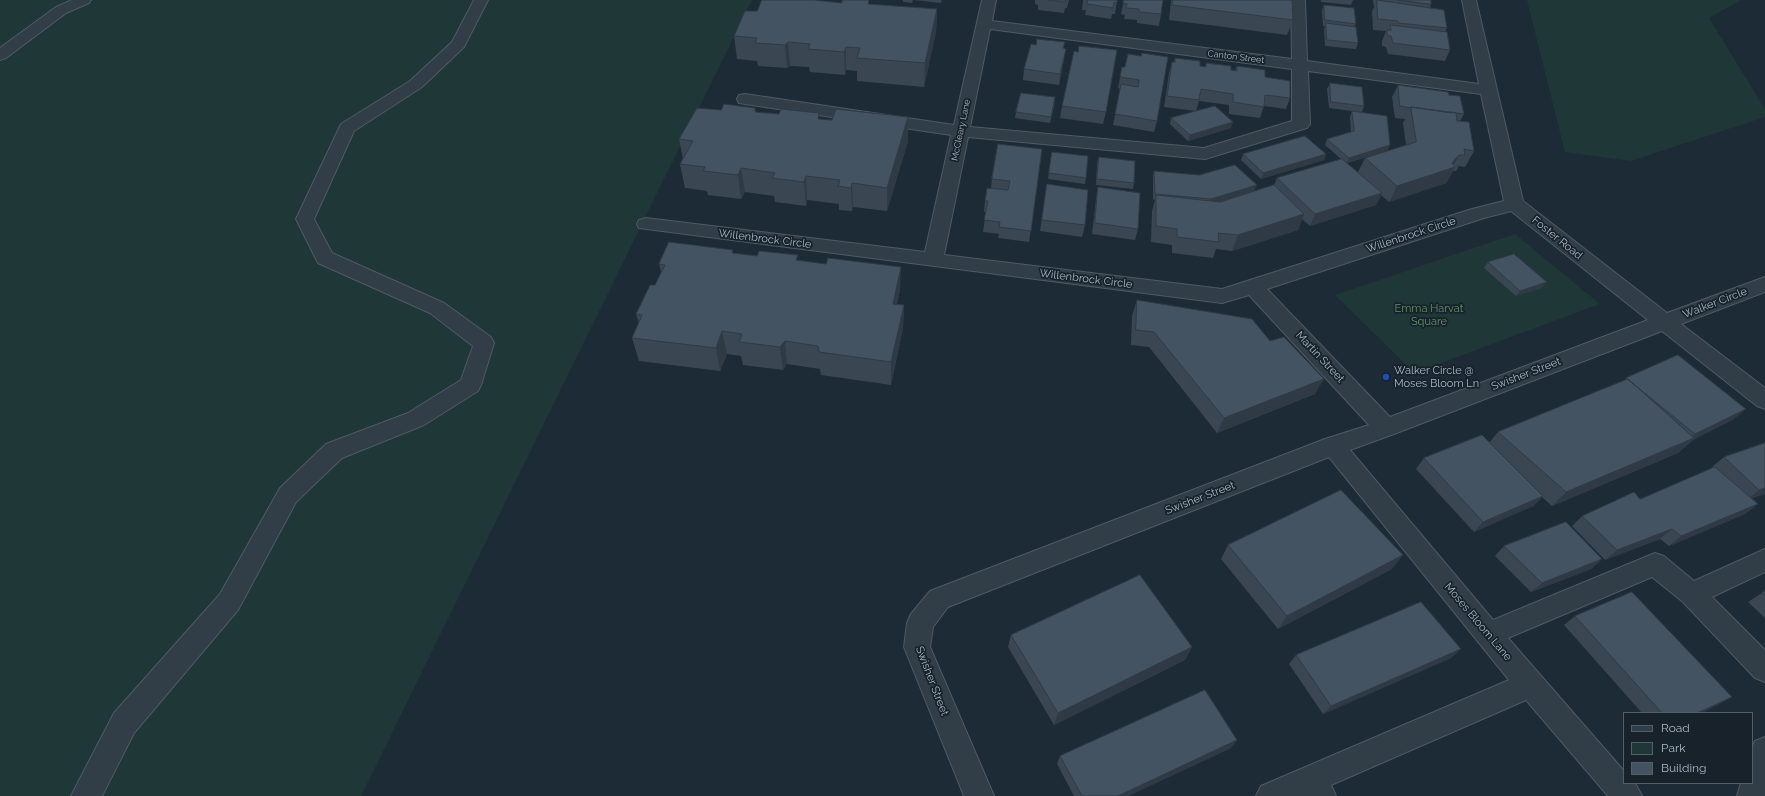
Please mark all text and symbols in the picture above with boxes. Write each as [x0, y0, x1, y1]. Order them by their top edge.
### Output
street label: Canton Street [1207, 48, 1265, 66]
street label: McCleary Lane [949, 98, 973, 162]
street label: Willenbrock Circle [1364, 214, 1458, 256]
street label: Foster Road [1529, 214, 1585, 262]
street label: Willenbrock Circle [718, 227, 812, 251]
street label: Willenbrock Circle [1039, 267, 1133, 291]
street label: Walker Circle [1681, 285, 1749, 321]
park label: Emma Harvat Square [1395, 302, 1463, 328]
street label: Martin Street [1293, 329, 1347, 385]
street label: Swisher Street [1489, 355, 1563, 393]
place label: Walker Circle @ Moses Bloom Ln [1394, 364, 1479, 390]
marker: Walker Circle @ Moses Bloom Ln [1381, 372, 1391, 382]
street label: Swisher Street [1163, 479, 1237, 517]
street label: Moses Bloom Lane [1442, 580, 1514, 664]
street label: Swisher Street [913, 644, 951, 718]
legend [1623, 712, 1753, 784]
text: Road [1661, 721, 1690, 735]
text: Park [1661, 741, 1686, 755]
text: Building [1661, 761, 1707, 775]

